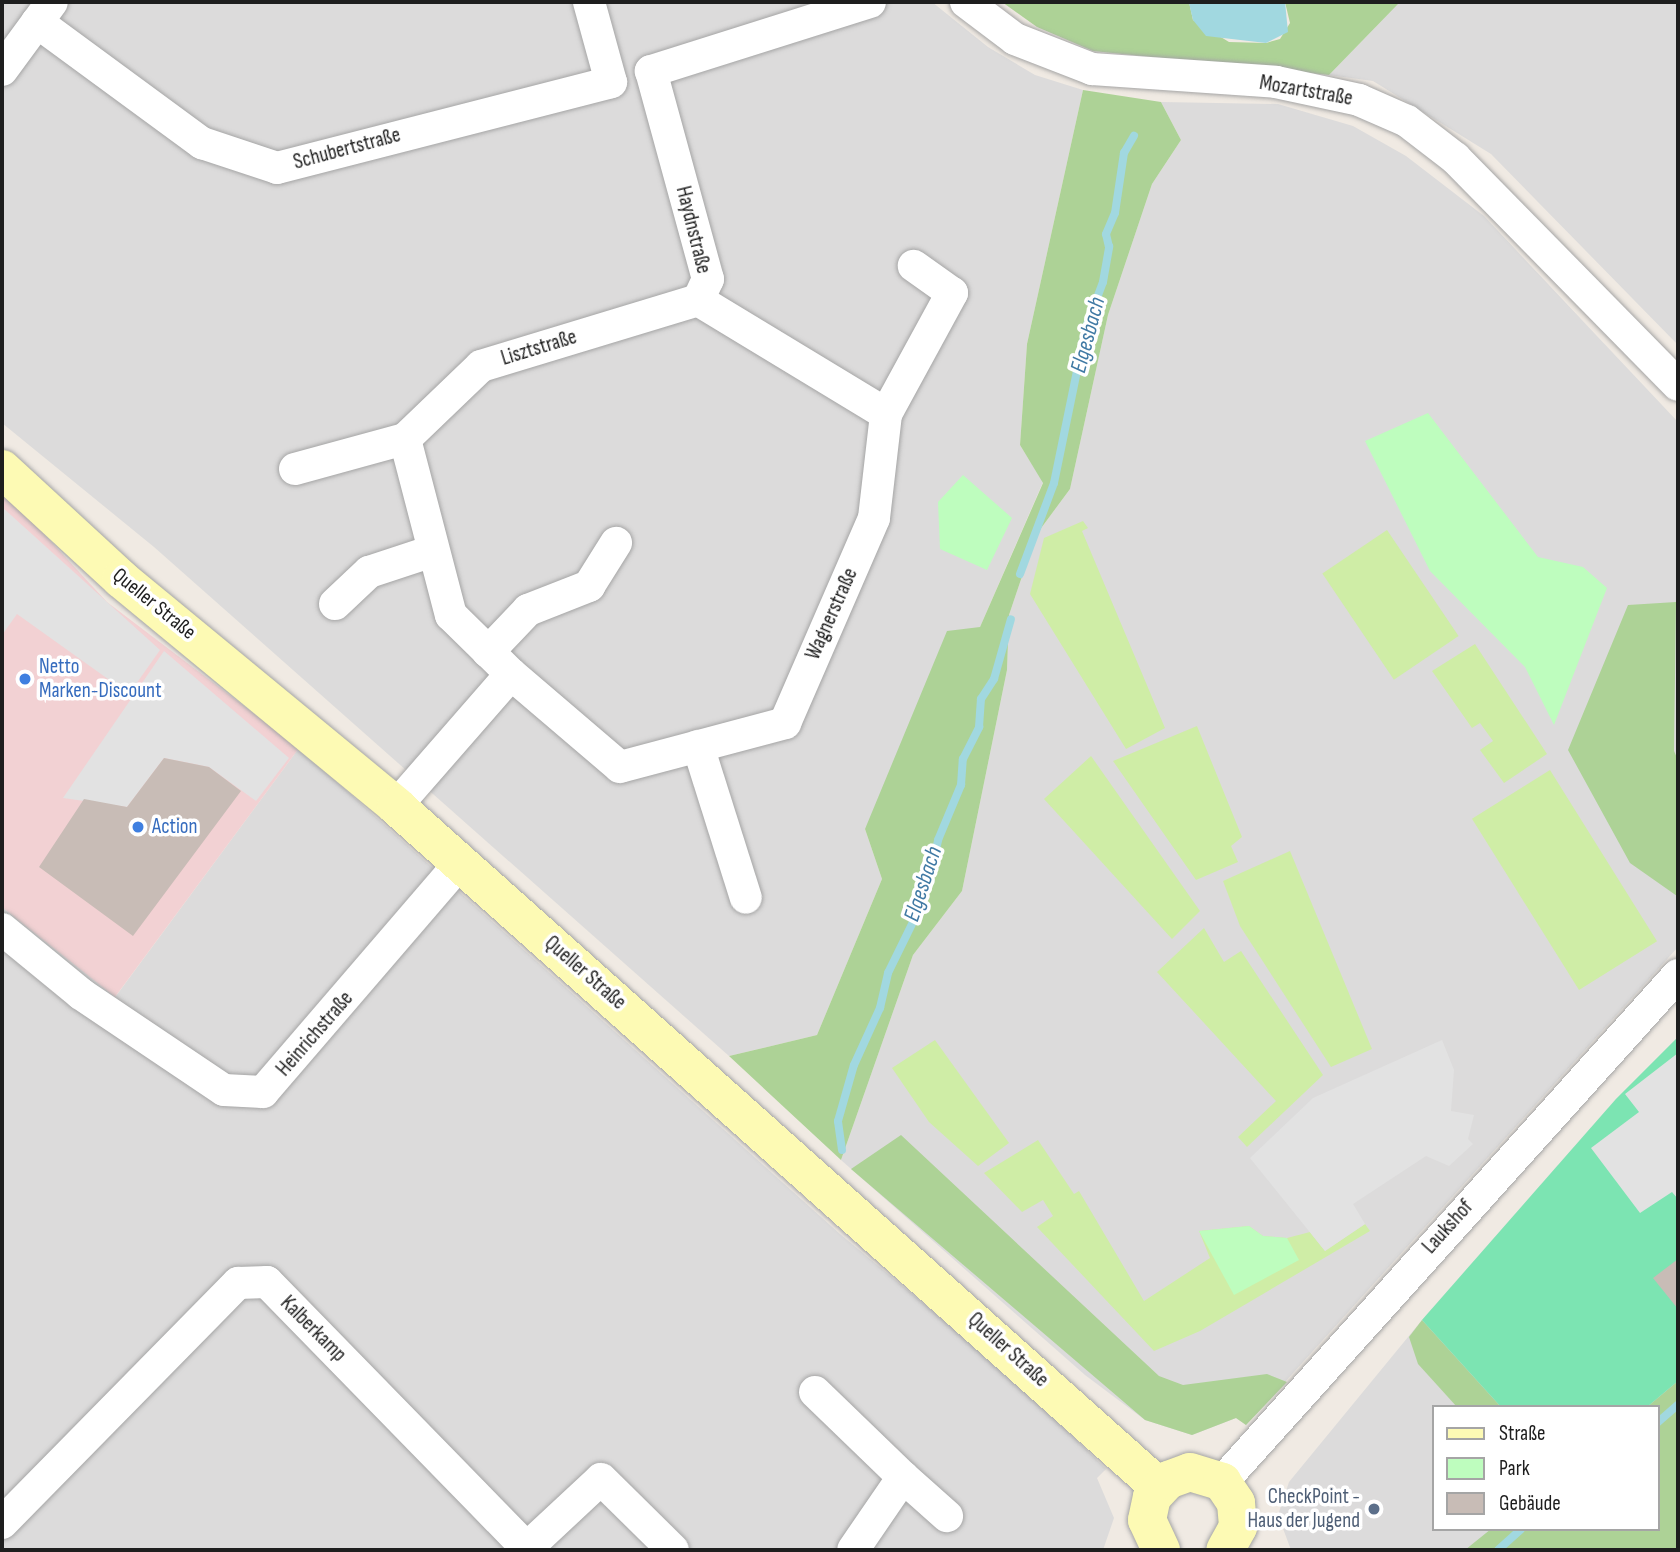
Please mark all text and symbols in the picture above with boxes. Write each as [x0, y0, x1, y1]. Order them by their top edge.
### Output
street label: Mozartstraße [1257, 70, 1355, 112]
street label: Schubertstraße [291, 123, 403, 175]
street label: Haydnstraße [670, 184, 716, 276]
water label: Elgesbach [1065, 294, 1111, 376]
street label: Lisztstraße [498, 325, 580, 371]
street label: Queller Straße [107, 563, 201, 645]
street label: Wagnerstraße [801, 564, 863, 664]
place label: Netto Marken-Discount [39, 654, 162, 704]
marker: Netto Marken-Discount [17, 671, 33, 687]
place label: Action [152, 814, 198, 840]
marker: Action [130, 819, 146, 835]
water label: Elgesbach [898, 843, 948, 925]
street label: Queller Straße [539, 931, 631, 1015]
street label: Heinrichstraße [271, 986, 359, 1082]
street label: Laukshof [1417, 1195, 1479, 1259]
street label: Kalberkamp [275, 1291, 351, 1367]
street label: Queller Straße [963, 1307, 1053, 1393]
legend [1432, 1405, 1659, 1531]
text: Straße [1499, 1421, 1545, 1446]
text: Park [1499, 1456, 1530, 1481]
place label: CheckPoint - Haus der Jugend [1247, 1484, 1360, 1534]
text: Gebäude [1499, 1491, 1561, 1516]
marker: CheckPoint - Haus der Jugend [1366, 1501, 1382, 1517]

